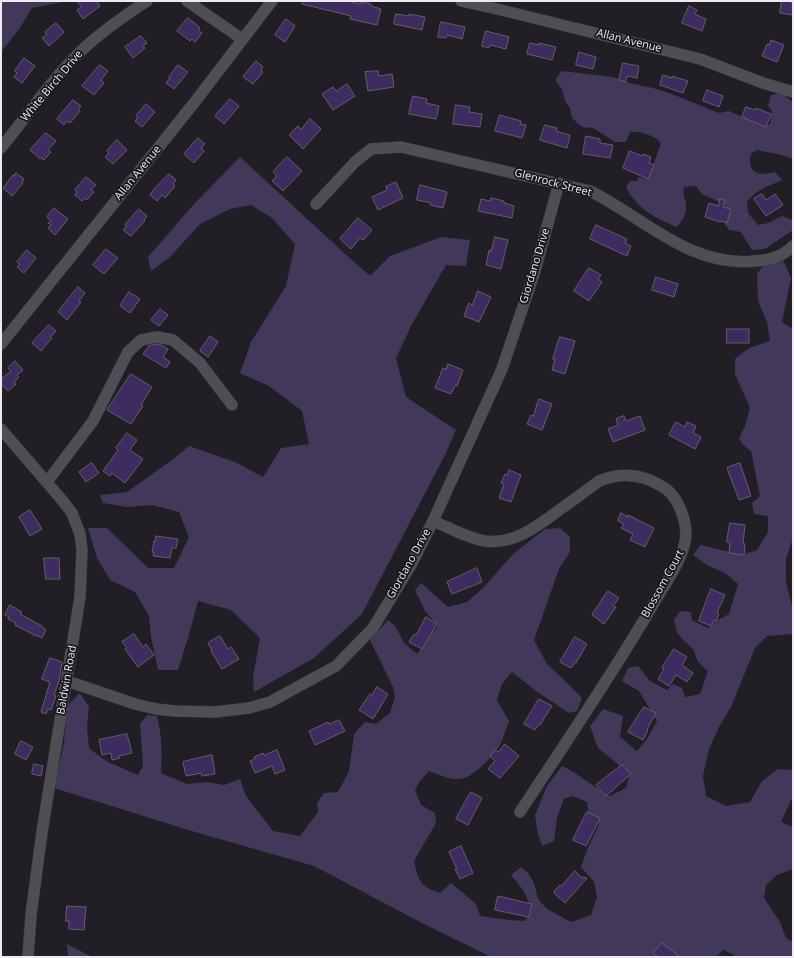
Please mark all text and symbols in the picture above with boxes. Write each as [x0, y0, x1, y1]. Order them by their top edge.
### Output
street label: Allan Avenue [595, 27, 663, 55]
street label: White Birch Drive [18, 48, 86, 124]
street label: Allan Avenue [112, 143, 164, 203]
street label: Glenrock Street [513, 166, 593, 200]
street label: Giordano Drive [517, 227, 553, 305]
street label: Giordano Drive [384, 527, 434, 601]
street label: Blossom Court [639, 548, 687, 620]
street label: Baldwin Road [54, 644, 80, 716]

